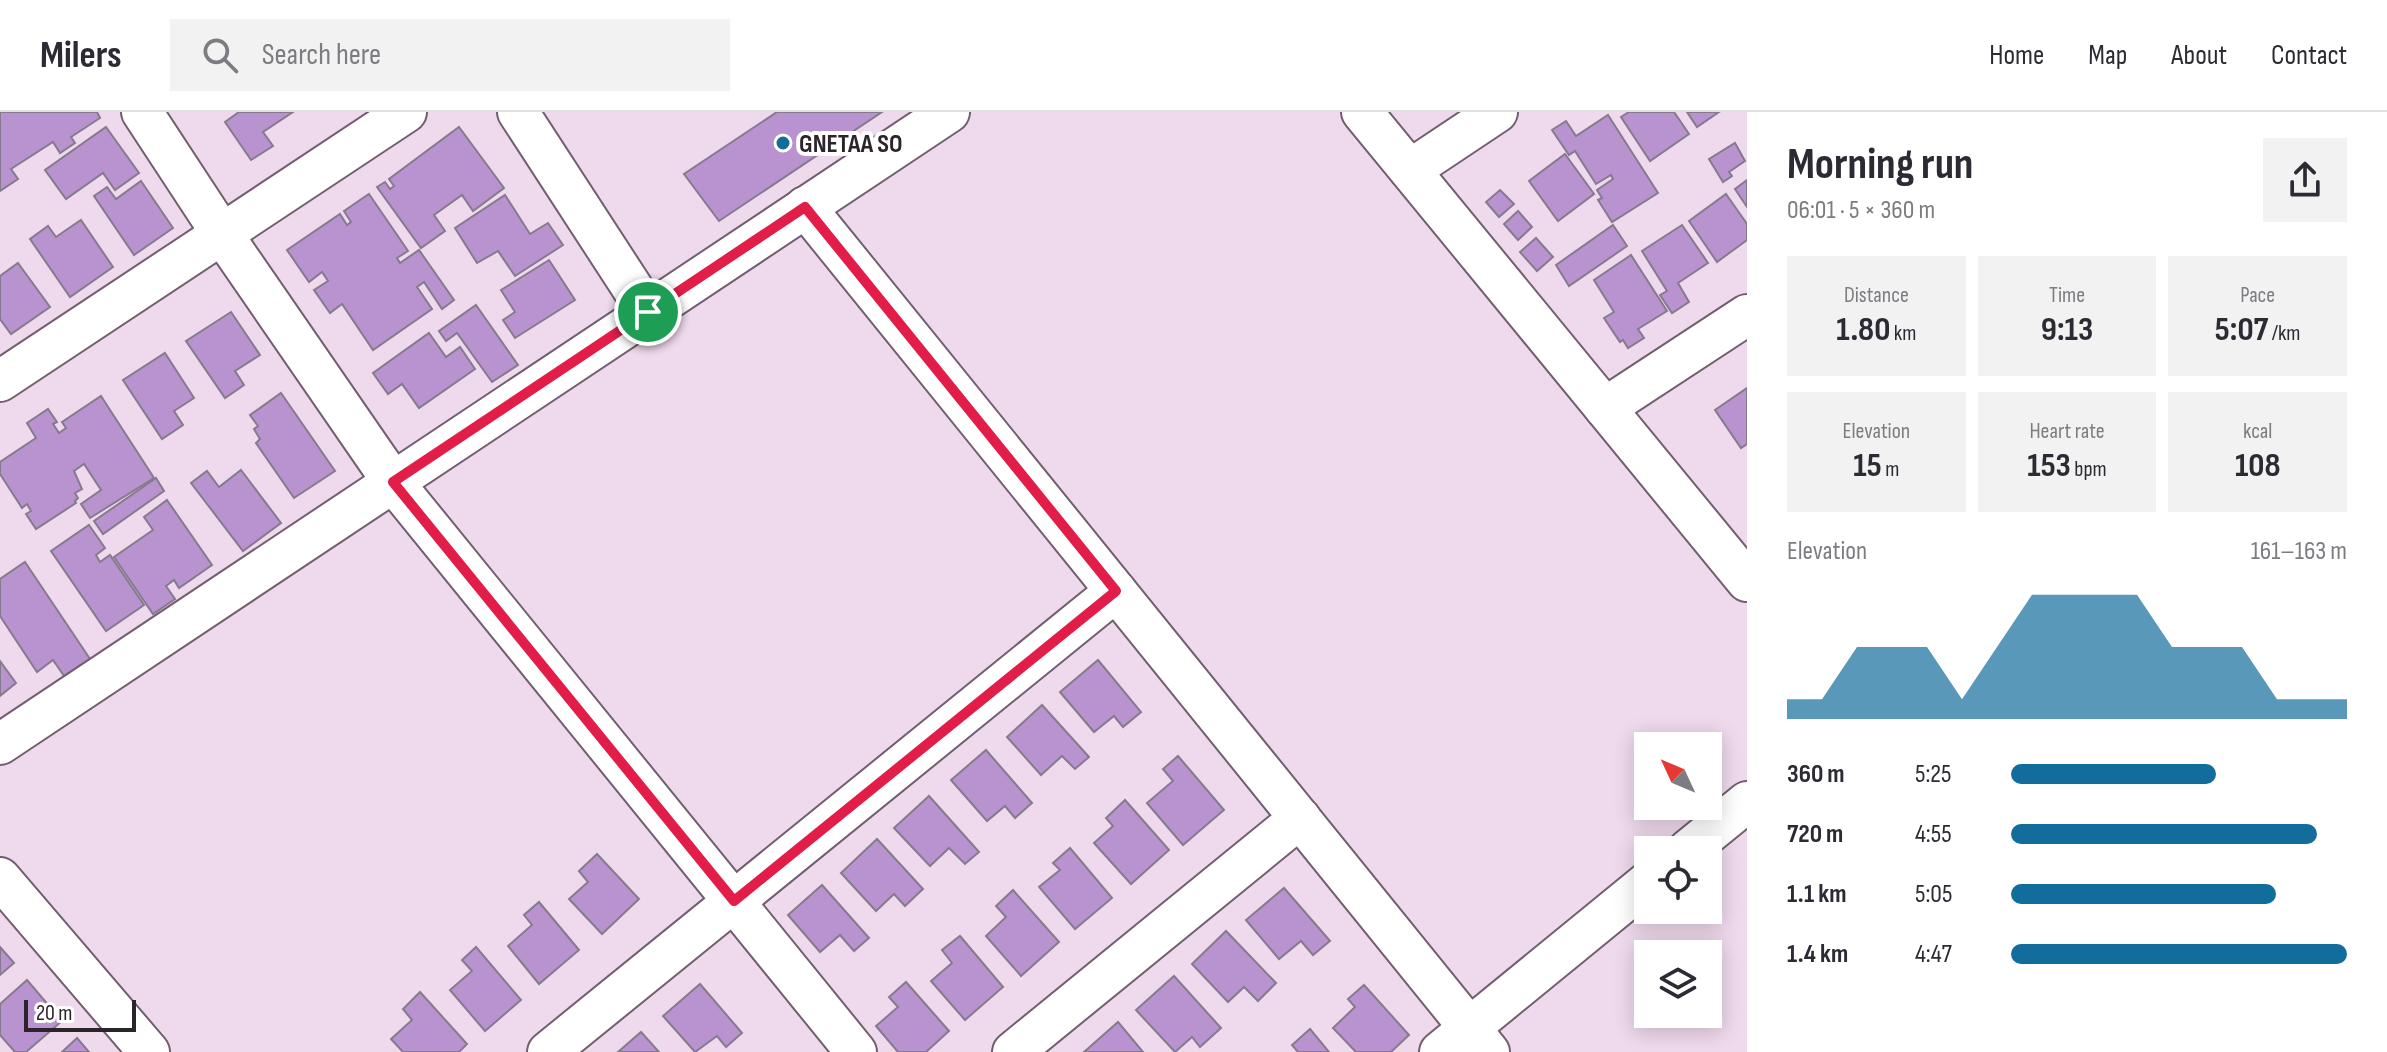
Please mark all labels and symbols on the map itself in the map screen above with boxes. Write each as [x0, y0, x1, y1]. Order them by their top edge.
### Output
place label: GNETAA SO [799, 129, 902, 160]
marker: GNETAA SO [774, 134, 792, 152]
pin [614, 278, 682, 346]
north arrow [1634, 732, 1722, 820]
scale bar [24, 996, 136, 1032]

